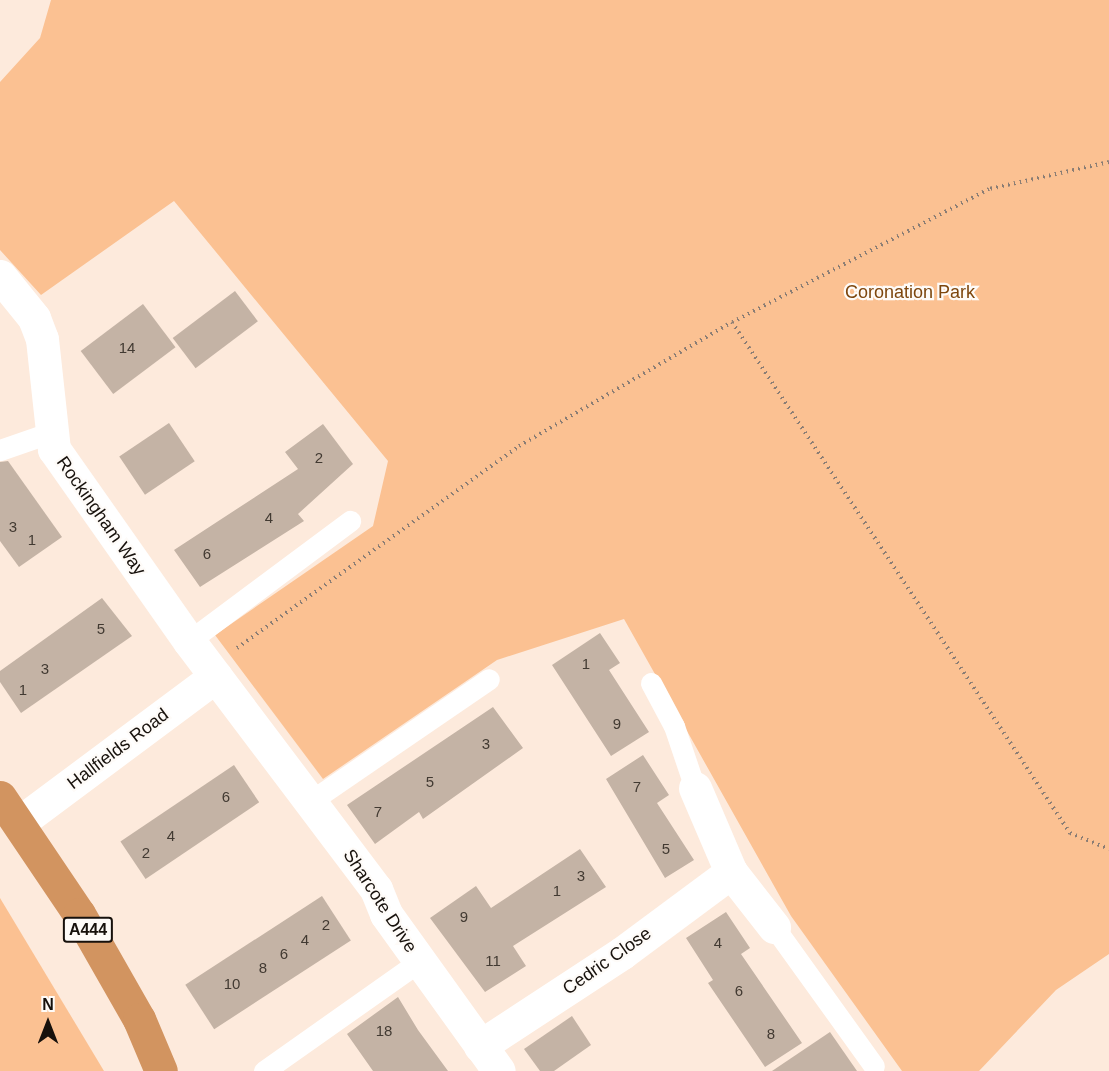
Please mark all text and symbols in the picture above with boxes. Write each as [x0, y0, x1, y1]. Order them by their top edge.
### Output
park label: Coronation Park [845, 281, 975, 303]
house number: 14 [119, 339, 135, 357]
house number: 2 [315, 449, 323, 467]
street label: Rockingham Way [52, 452, 150, 580]
house number: 4 [265, 509, 273, 527]
house number: 3 [9, 518, 17, 536]
house number: 1 [28, 531, 36, 549]
house number: 6 [203, 545, 211, 563]
house number: 5 [97, 620, 105, 638]
house number: 1 [582, 655, 590, 673]
house number: 3 [41, 660, 49, 678]
house number: 1 [19, 681, 27, 699]
street label: Hallfields Road [63, 704, 173, 794]
house number: 9 [613, 715, 621, 733]
house number: 3 [482, 735, 490, 753]
house number: 5 [426, 773, 434, 791]
house number: 7 [633, 778, 641, 796]
house number: 6 [222, 788, 230, 806]
house number: 7 [374, 803, 382, 821]
house number: 4 [167, 827, 175, 845]
house number: 5 [662, 840, 670, 858]
house number: 2 [142, 844, 150, 862]
street label: Sharcote Drive [339, 845, 421, 957]
house number: 3 [577, 867, 585, 885]
house number: 1 [553, 882, 561, 900]
house number: 9 [460, 908, 468, 926]
house number: 2 [322, 916, 330, 934]
road number: A444 [62, 917, 113, 943]
street label: Cedric Close [559, 923, 655, 999]
house number: 4 [301, 931, 309, 949]
house number: 4 [714, 934, 722, 952]
house number: 6 [280, 945, 288, 963]
house number: 11 [485, 952, 501, 970]
house number: 8 [259, 959, 267, 977]
house number: 10 [224, 975, 240, 993]
house number: 6 [735, 982, 743, 1000]
north arrow [18, 993, 78, 1053]
text: N [42, 996, 54, 1013]
house number: 18 [376, 1022, 392, 1040]
house number: 8 [767, 1025, 775, 1043]

